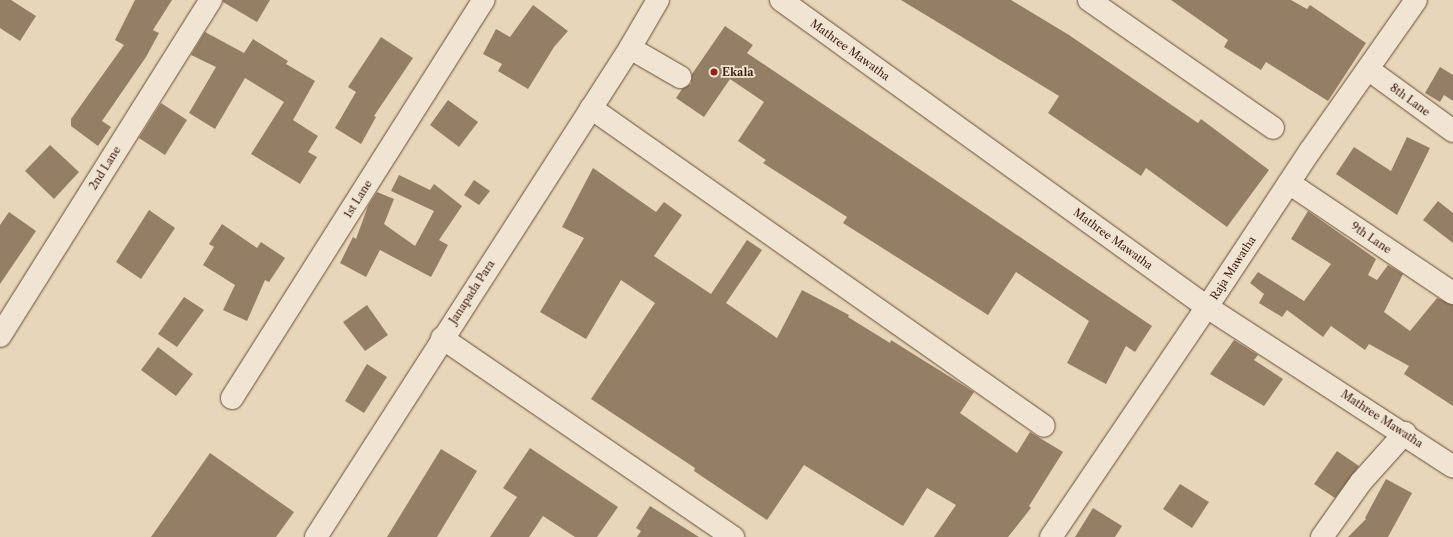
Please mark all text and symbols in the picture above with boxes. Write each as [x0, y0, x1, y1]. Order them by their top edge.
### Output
street label: Mathree Mawatha [808, 17, 892, 83]
place label: Ekala [722, 65, 754, 79]
marker: Ekala [709, 67, 719, 77]
street label: 8th Lane [1387, 81, 1433, 119]
street label: 2nd Lane [86, 144, 124, 192]
street label: 1st Lane [341, 178, 375, 220]
street label: Mathree Mawatha [1071, 206, 1155, 272]
street label: 9th Lane [1348, 220, 1394, 256]
street label: Raja Mawatha [1207, 234, 1259, 302]
street label: Janapada Para [446, 258, 498, 326]
street label: Mathree Mawatha [1339, 388, 1425, 450]

